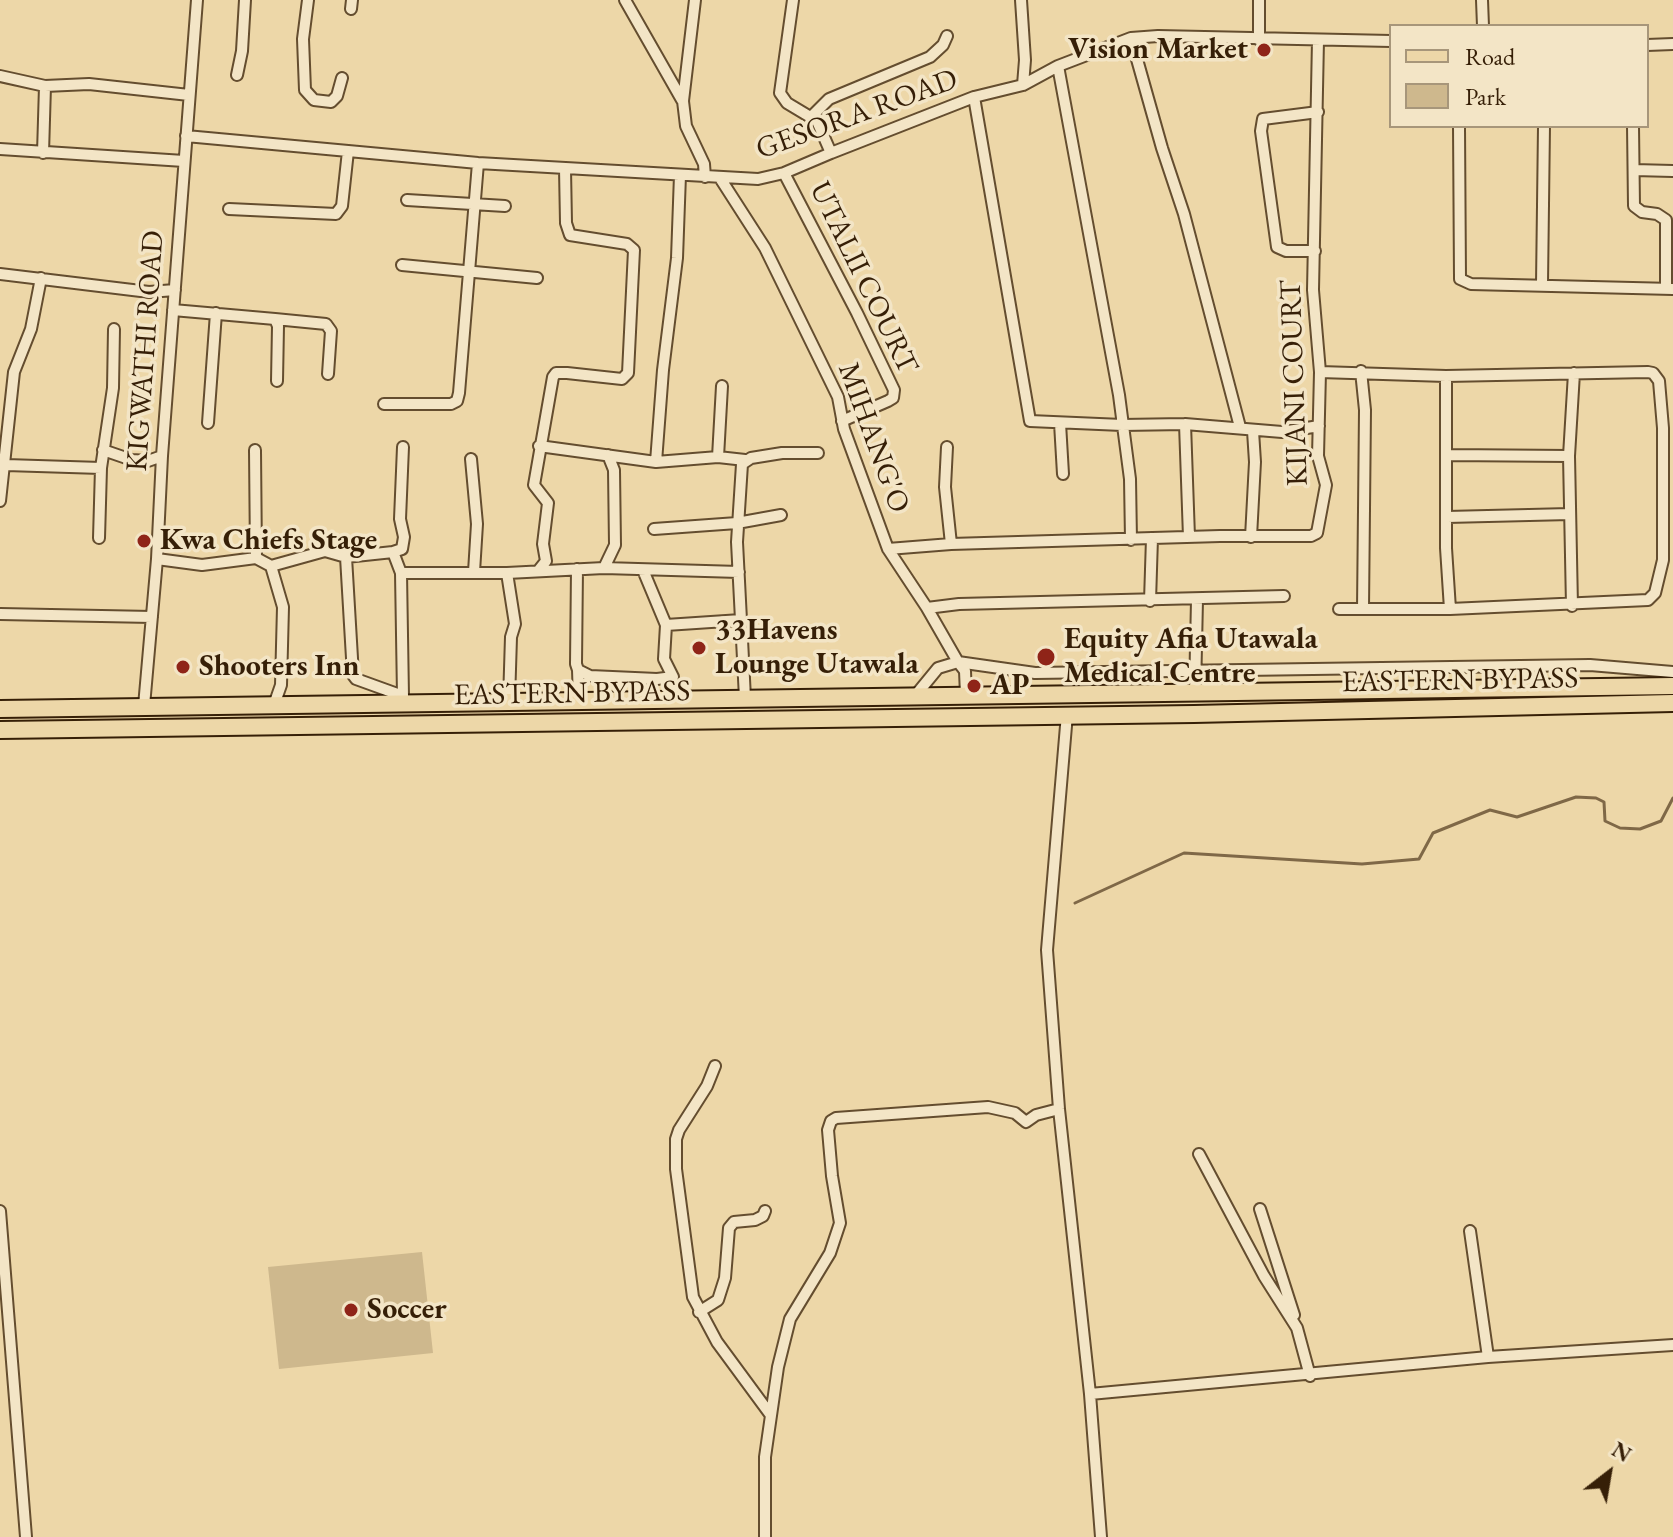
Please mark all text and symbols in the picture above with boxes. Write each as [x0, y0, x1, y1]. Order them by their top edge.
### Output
legend [1389, 24, 1649, 128]
place label: Vision Market [1068, 32, 1248, 68]
marker: Vision Market [1255, 41, 1273, 59]
text: Road [1465, 41, 1515, 72]
street label: GESORA ROAD [751, 62, 963, 168]
text: Park [1465, 81, 1506, 112]
street label: UTALII COURT [801, 176, 925, 380]
street label: KIGWATHI ROAD [120, 229, 172, 473]
street label: KIJANI COURT [1273, 279, 1317, 487]
street label: MIHANG'O [829, 358, 917, 518]
place label: Kwa Chiefs Stage [160, 523, 377, 559]
marker: Kwa Chiefs Stage [135, 532, 153, 550]
place label: 33Havens Lounge Utawala [715, 613, 919, 684]
place label: Equity Afia Utawala Medical Centre [1064, 622, 1318, 692]
marker: 33Havens Lounge Utawala [690, 639, 708, 657]
marker: Equity Afia Utawala Medical Centre [1035, 646, 1057, 668]
place label: Shooters Inn [199, 649, 359, 685]
marker: Shooters Inn [174, 658, 192, 676]
street label: EASTERN BYPASS [1341, 661, 1579, 701]
place label: AP [990, 668, 1029, 704]
street label: EASTERN BYPASS [453, 674, 691, 714]
marker: AP [965, 677, 983, 695]
place label: Soccer [367, 1292, 447, 1328]
marker: Soccer [342, 1301, 360, 1319]
north arrow [1569, 1433, 1649, 1513]
text: N [1607, 1435, 1637, 1469]

